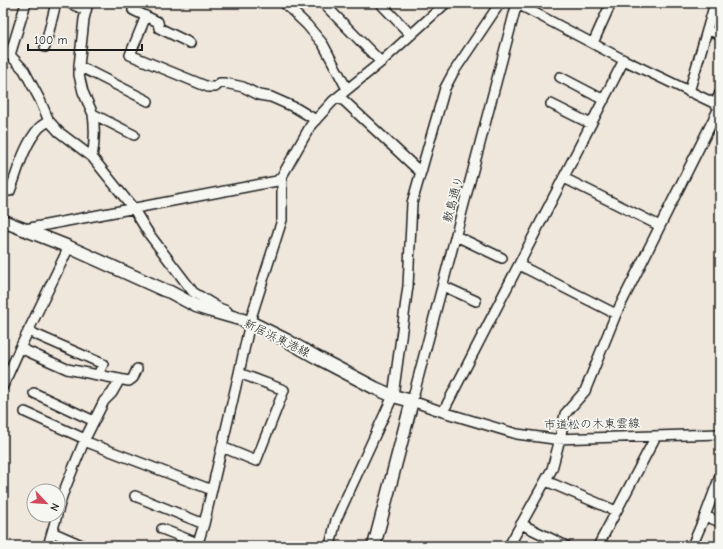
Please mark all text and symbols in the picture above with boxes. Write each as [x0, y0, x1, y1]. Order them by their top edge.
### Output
scale bar [28, 26, 142, 52]
text: 100 m [34, 33, 67, 47]
street label: 敷島通り [440, 174, 466, 224]
street label: 新居浜東港線 [242, 316, 312, 360]
street label: 市道松の木東雲線 [544, 416, 640, 432]
north arrow [26, 483, 66, 523]
text: N [47, 501, 62, 513]

